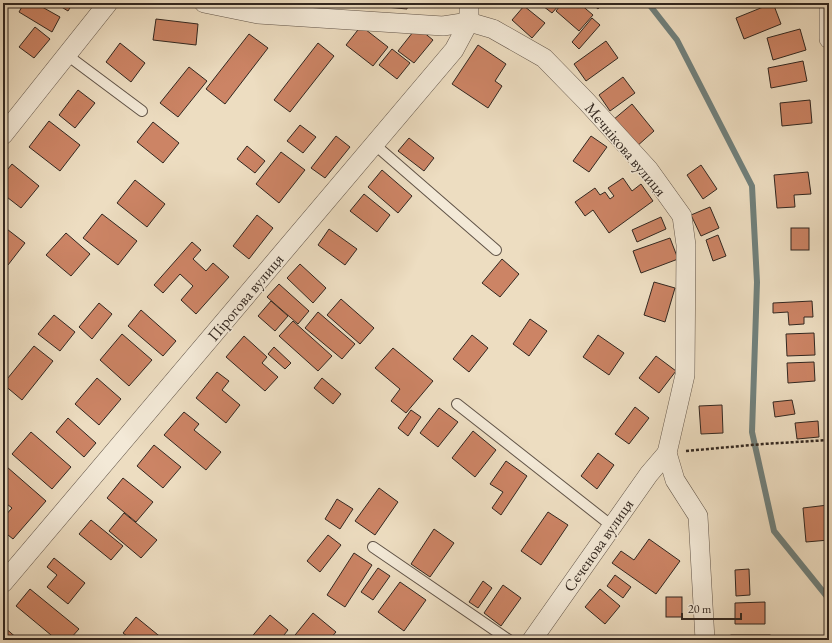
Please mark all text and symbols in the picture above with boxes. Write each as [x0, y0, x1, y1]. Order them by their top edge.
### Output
street label: Мєчнікова вулиця [580, 98, 671, 201]
street label: Пірогова вулиця [203, 249, 288, 345]
street label: Сєченова вулиця [559, 495, 638, 596]
scale bar [682, 595, 741, 621]
text: 20 m [688, 601, 712, 617]

